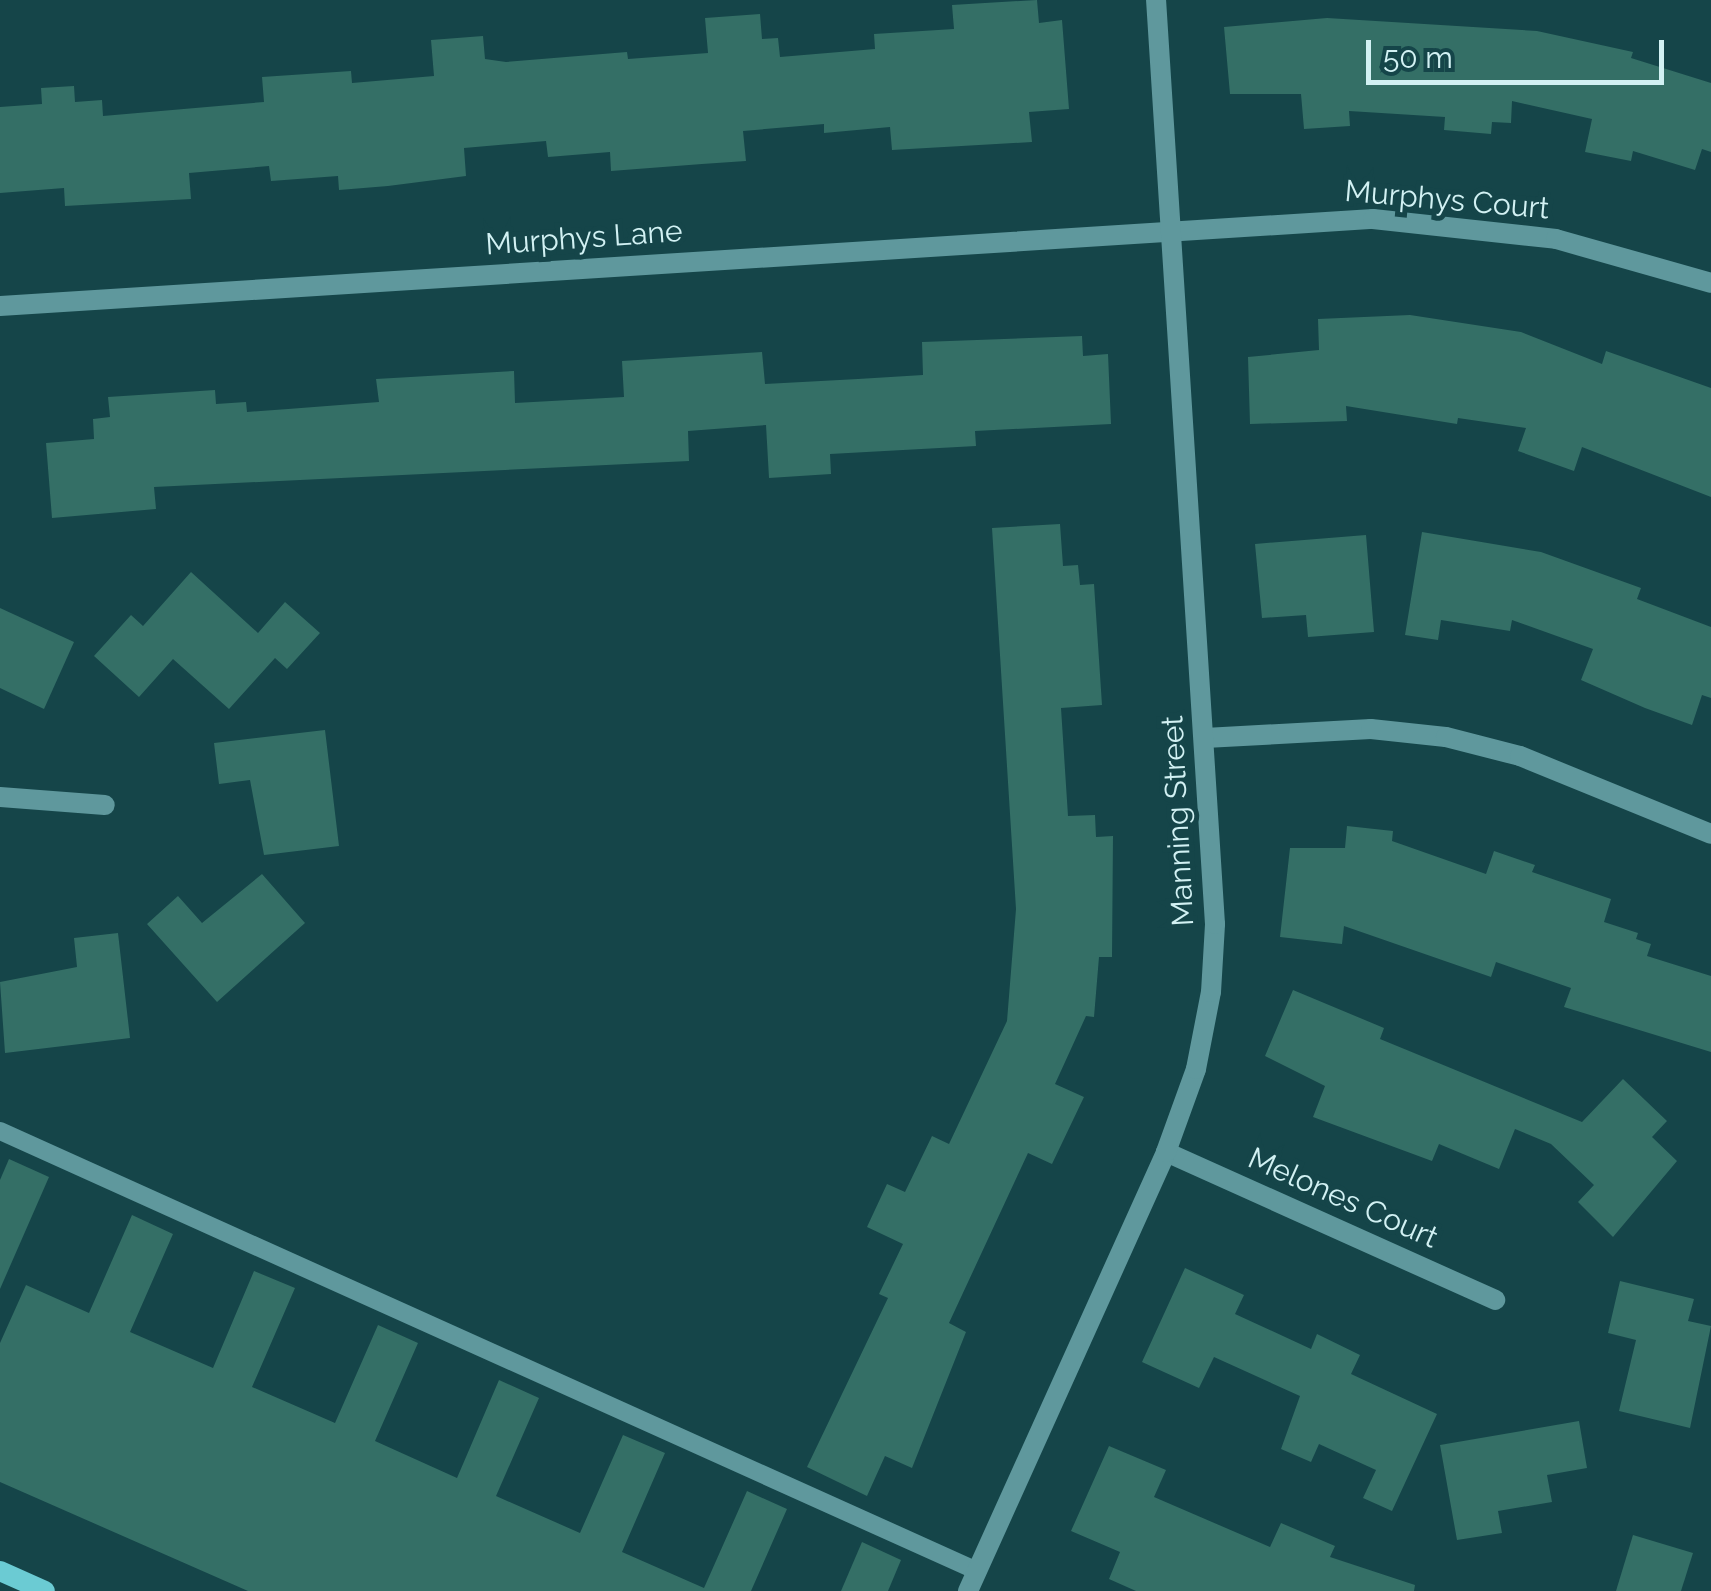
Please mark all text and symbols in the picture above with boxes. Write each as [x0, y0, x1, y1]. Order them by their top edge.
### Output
scale bar [1371, 20, 1668, 82]
text: 50 m [1383, 40, 1453, 75]
street label: Murphys Court [1343, 173, 1551, 227]
street label: Murphys Lane [484, 213, 684, 263]
street label: Manning Street [1155, 715, 1201, 927]
street label: Melones Court [1243, 1140, 1443, 1256]

